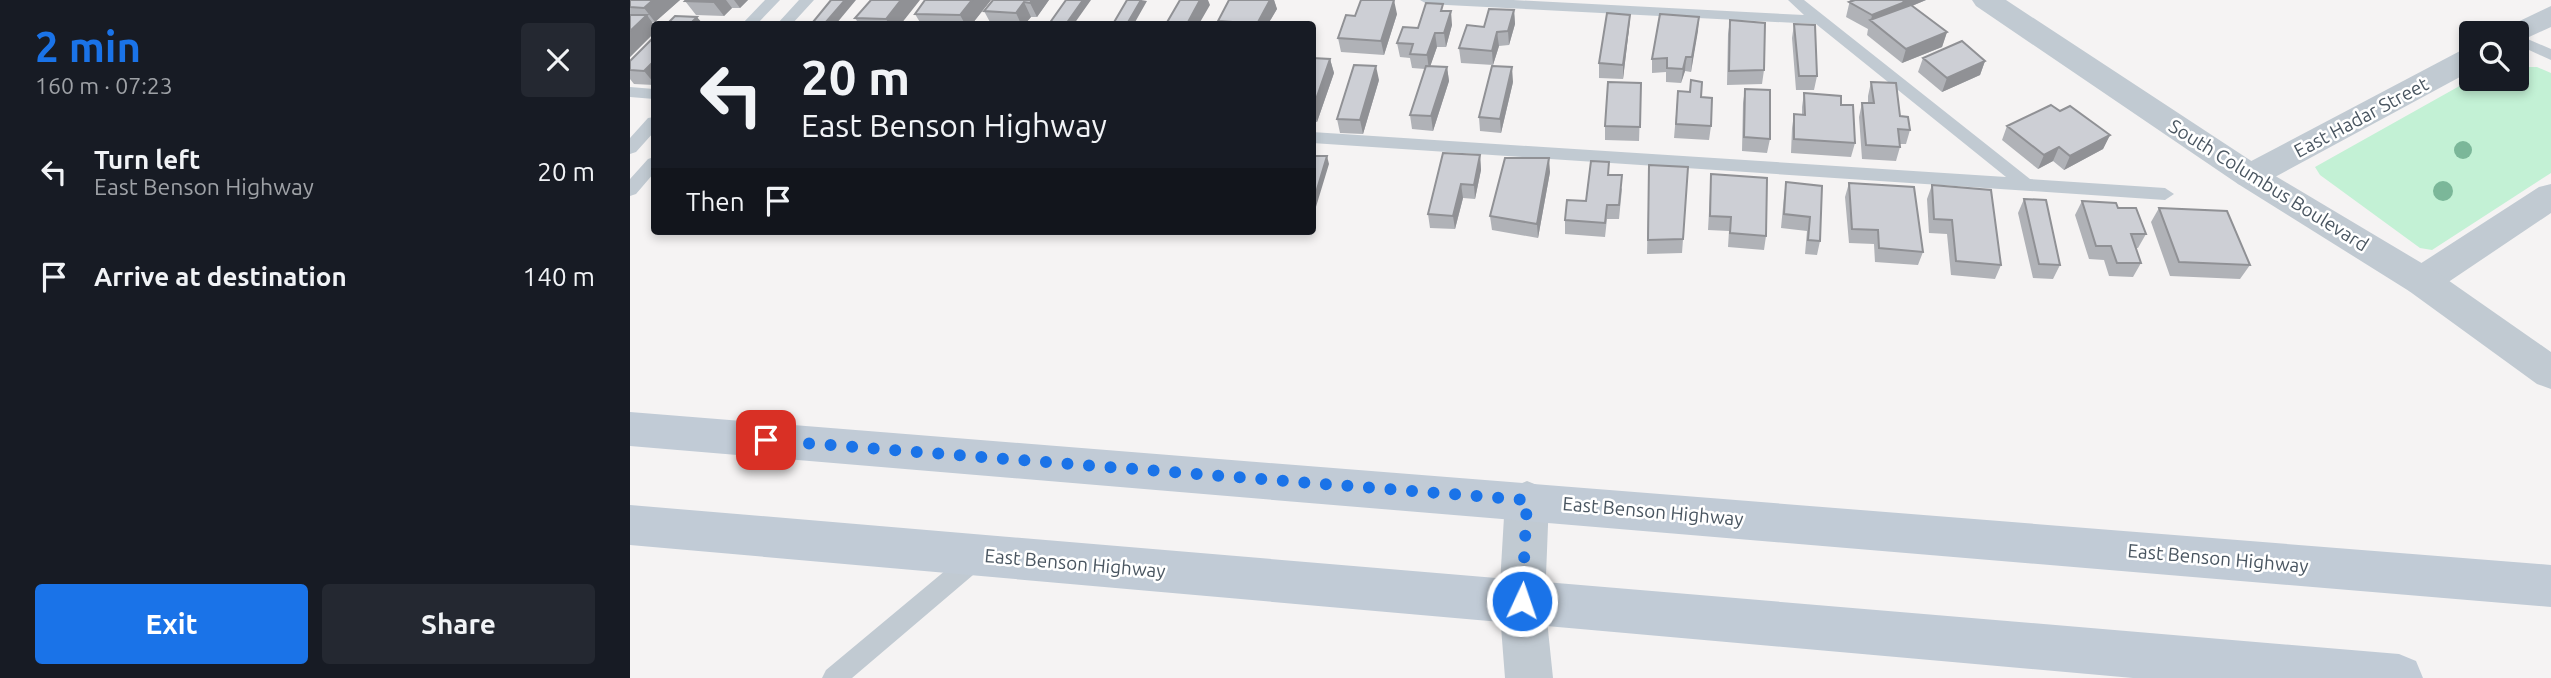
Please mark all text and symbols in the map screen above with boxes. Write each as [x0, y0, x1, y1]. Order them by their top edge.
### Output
map controls [2459, 21, 2529, 91]
button: search [2459, 21, 2529, 91]
text: 2 min [35, 23, 141, 70]
button: close [521, 23, 595, 97]
icon: left [686, 49, 777, 140]
text: 20 m [801, 49, 910, 104]
street label: East Hadar Street [2290, 72, 2432, 162]
text: 160 m · 07:23 [35, 73, 173, 98]
text: East Benson Highway [801, 107, 1107, 143]
street label: South Columbus Boulevard [2165, 114, 2373, 256]
text: Turn left [94, 145, 200, 174]
icon: left [35, 153, 73, 191]
text: 20 m [537, 157, 595, 186]
text: East Benson Highway [94, 174, 314, 199]
icon: arrive [759, 182, 797, 220]
text: Then [686, 187, 745, 216]
icon: arrive [35, 258, 73, 296]
text: Arrive at destination [94, 262, 347, 291]
text: 140 m [523, 262, 595, 291]
pin [736, 410, 796, 470]
icon: arrive [747, 421, 785, 459]
street label: East Benson Highway [1562, 492, 1744, 530]
street label: East Benson Highway [2127, 539, 2309, 577]
street label: East Benson Highway [984, 544, 1166, 582]
position arrow [1485, 564, 1559, 638]
button: Exit [35, 584, 308, 664]
button: Share [322, 584, 595, 664]

